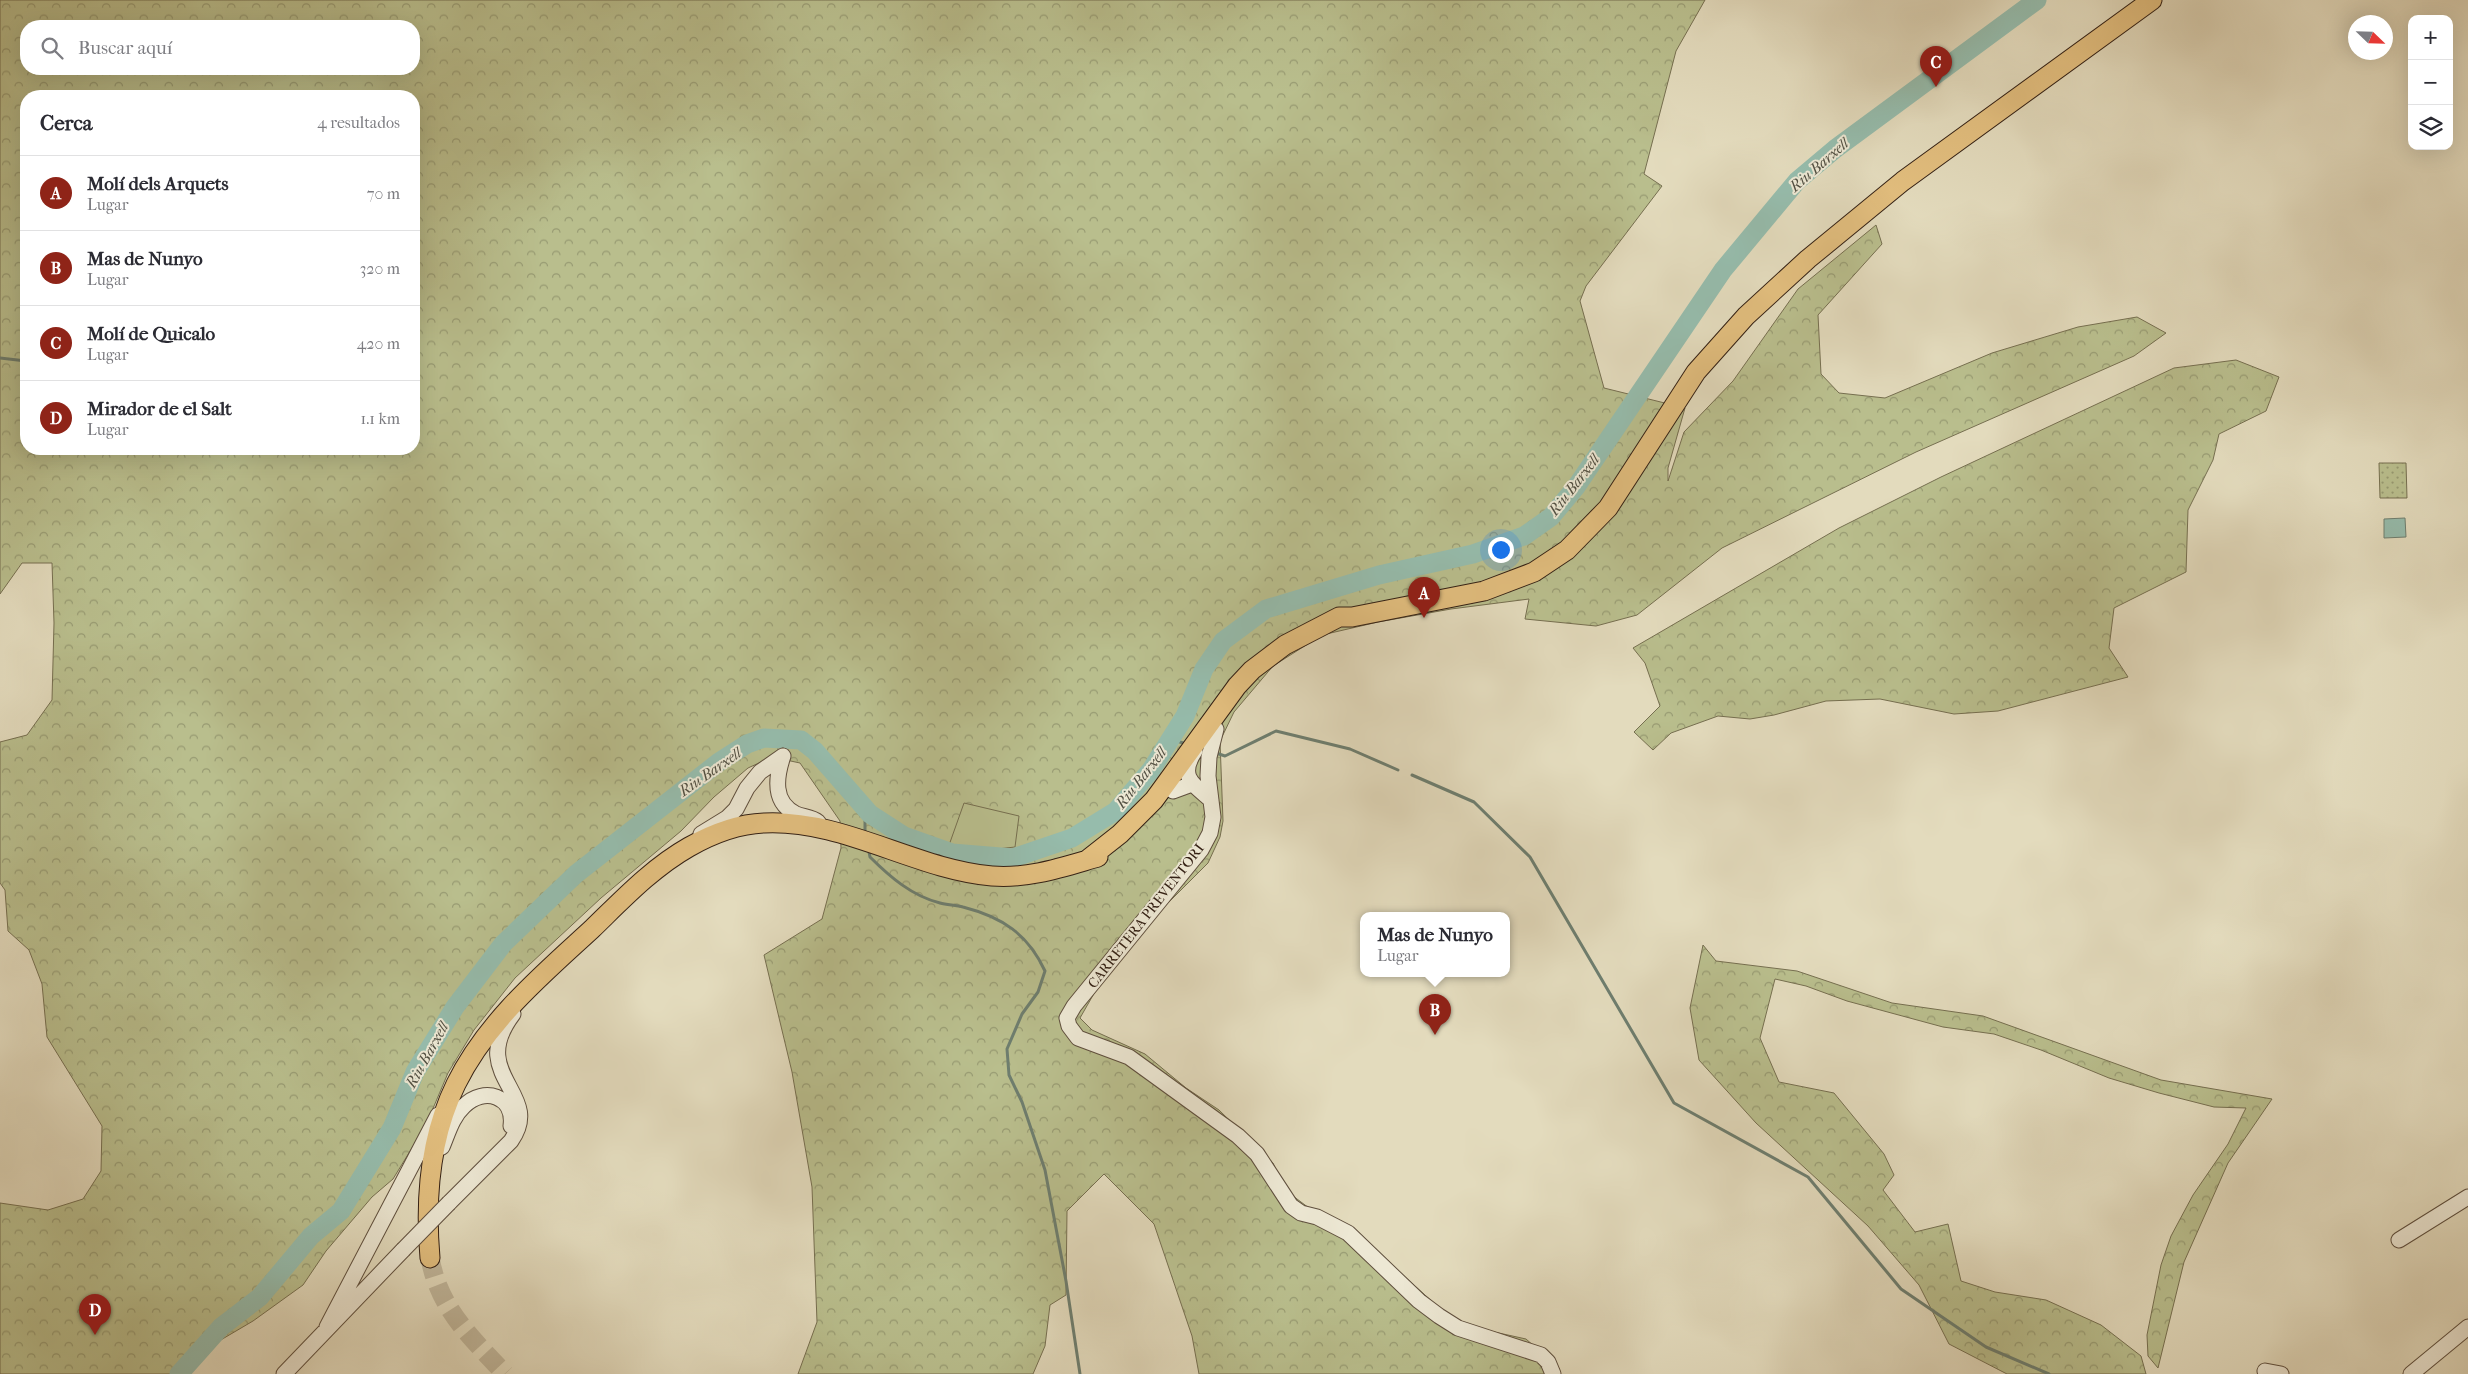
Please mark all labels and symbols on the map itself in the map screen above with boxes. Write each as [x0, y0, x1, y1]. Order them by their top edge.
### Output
north arrow [2348, 15, 2393, 60]
pin: C [1920, 46, 1952, 87]
water label: Riu Barxell [1785, 133, 1854, 196]
water label: Riu Barxell [1544, 449, 1605, 520]
your location [1488, 537, 1514, 563]
pin: A [1408, 577, 1440, 618]
water label: Riu Barxell [1111, 742, 1172, 813]
water label: Riu Barxell [675, 743, 747, 801]
street label: CARRETERA PREVENTORI [1084, 840, 1208, 992]
pin: B [1419, 994, 1451, 1035]
water label: Riu Barxell [401, 1017, 453, 1092]
pin: D [79, 1294, 111, 1335]

